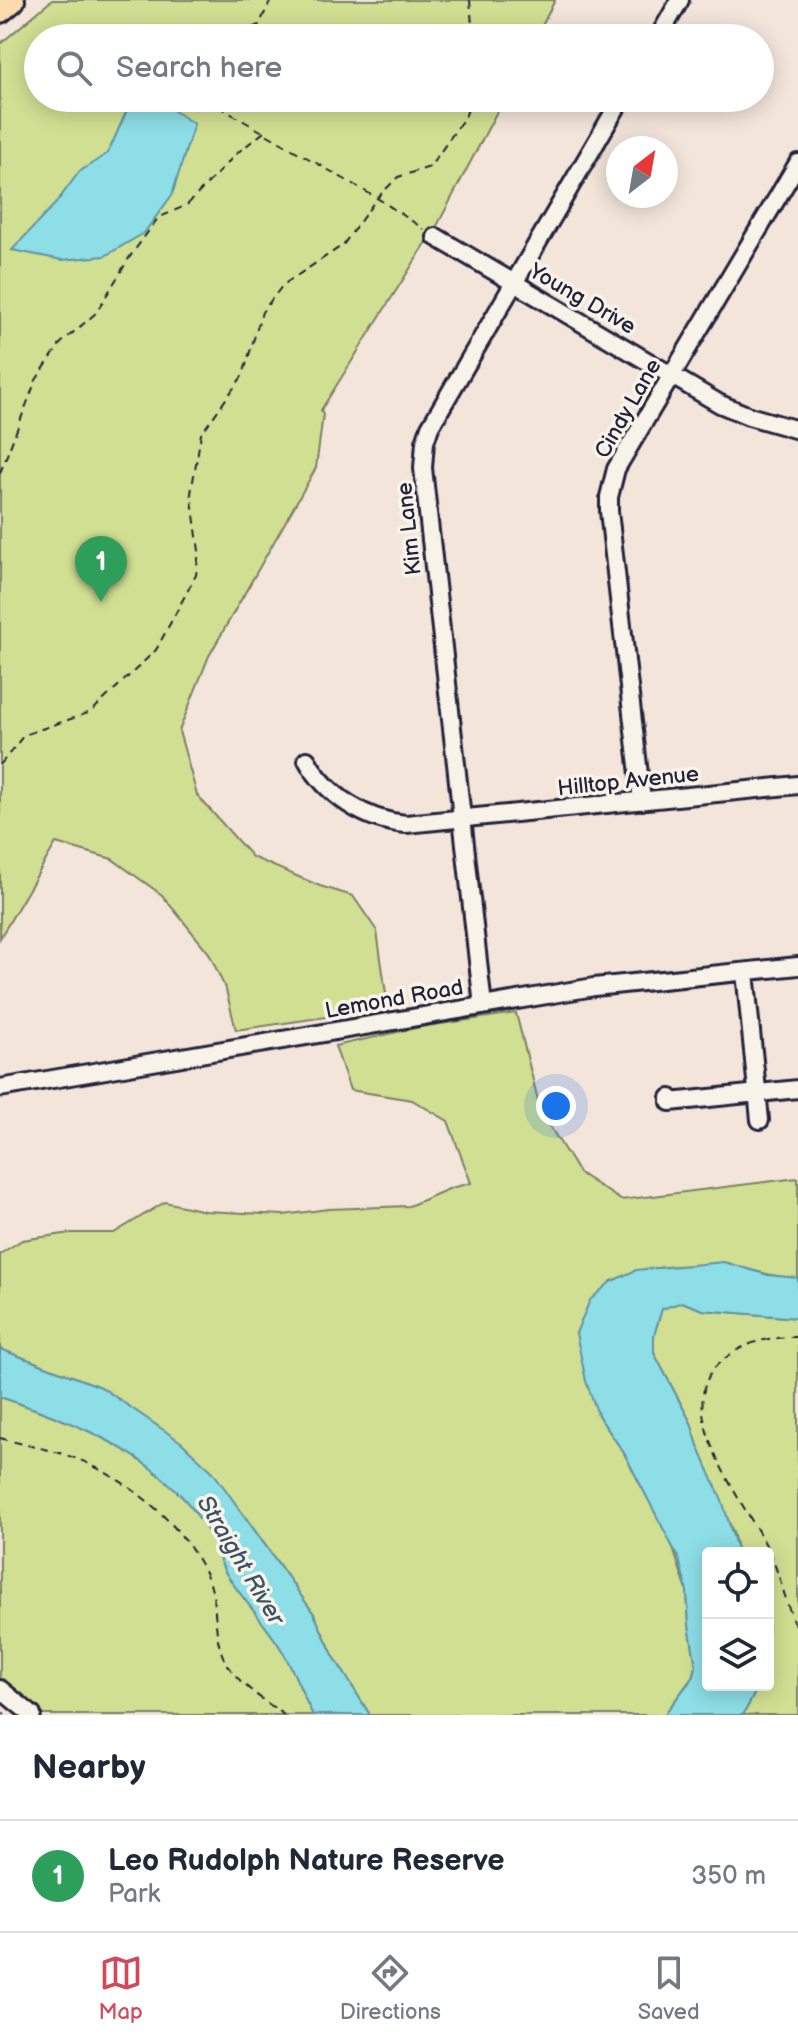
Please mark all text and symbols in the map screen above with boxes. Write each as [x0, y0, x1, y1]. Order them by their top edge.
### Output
search box [24, 24, 774, 112]
icon: search [52, 46, 96, 90]
text: Search here [116, 50, 282, 86]
north arrow [606, 136, 678, 208]
street label: Young Drive [523, 258, 640, 341]
street label: Cindy Lane [589, 354, 668, 463]
street label: Kim Lane [391, 481, 428, 577]
pin: 1 [75, 536, 127, 602]
street label: Hilltop Avenue [556, 761, 700, 802]
street label: Lemond Road [323, 974, 465, 1025]
your location [536, 1086, 576, 1126]
water label: Straight River [190, 1490, 292, 1632]
map controls [702, 1547, 774, 1691]
button: locate [702, 1547, 774, 1619]
button: layers [702, 1619, 774, 1691]
text: Nearby [32, 1747, 146, 1788]
text: Leo Rudolph Nature Reserve [108, 1843, 504, 1879]
text: 1 [53, 1861, 63, 1892]
text: 350 m [691, 1861, 766, 1892]
text: Park [108, 1879, 160, 1910]
tab: Map [98, 1951, 143, 2026]
tab: Directions [340, 1951, 441, 2026]
tab: Saved [638, 1951, 700, 2026]

